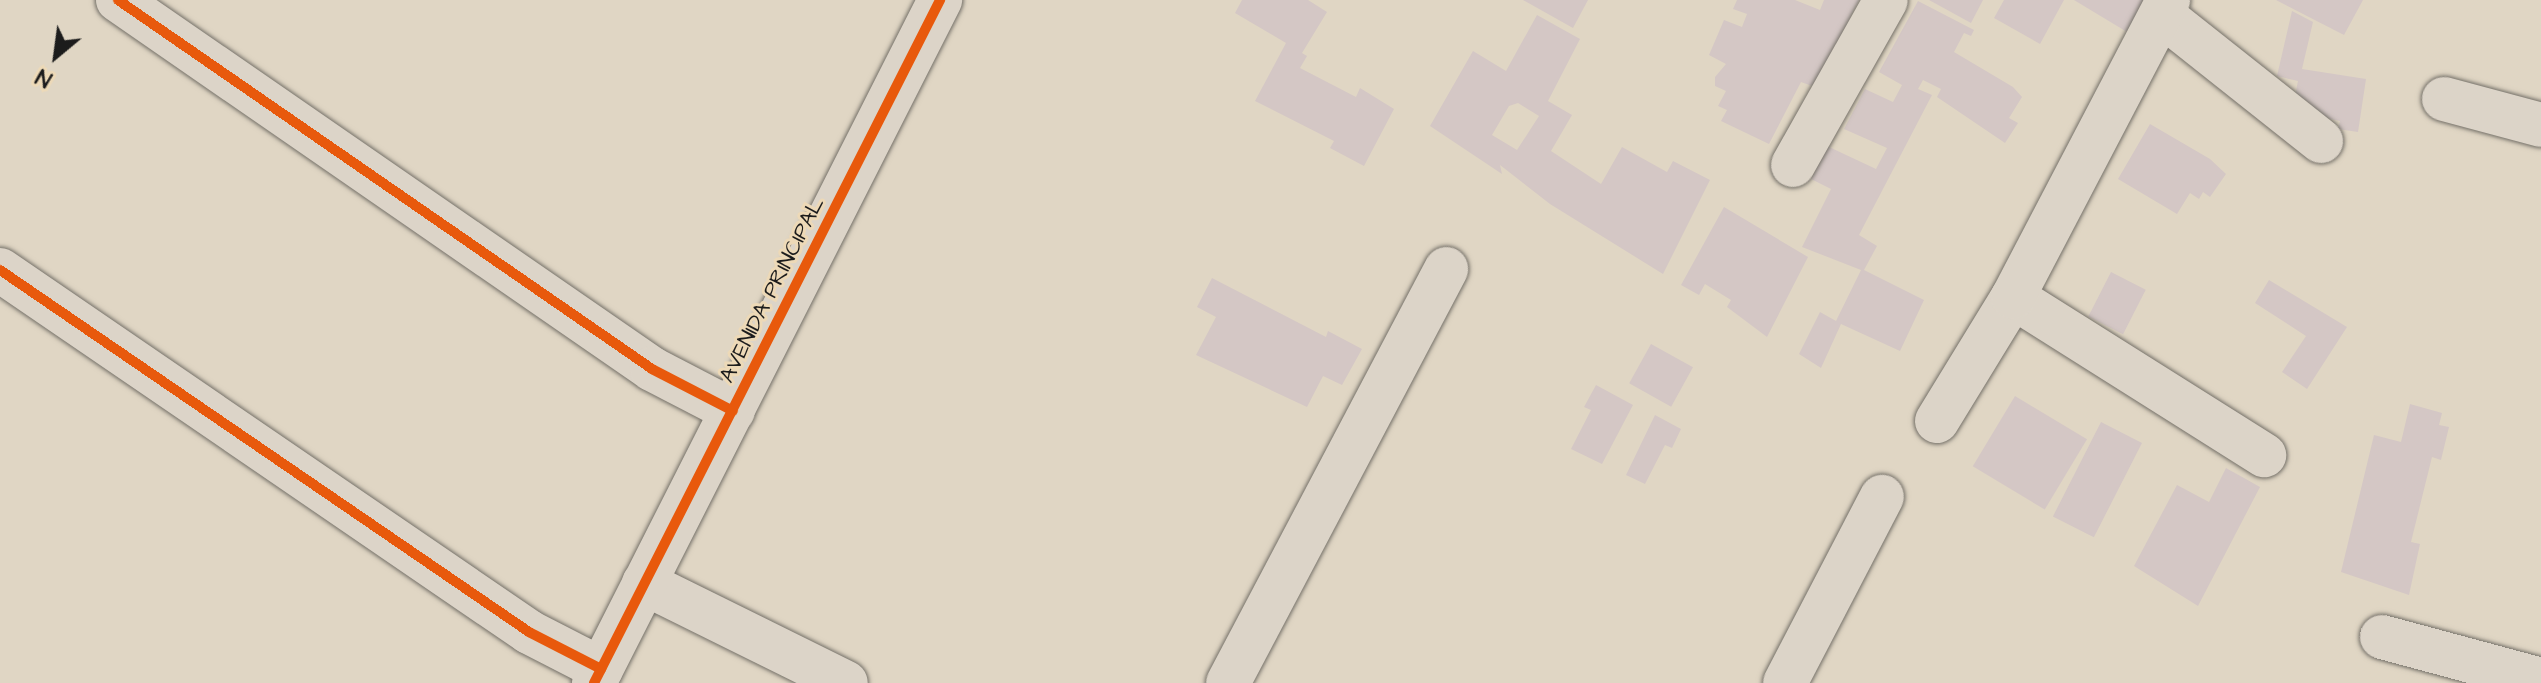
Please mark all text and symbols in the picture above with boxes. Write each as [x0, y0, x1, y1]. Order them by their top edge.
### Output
north arrow [16, 16, 96, 96]
text: N [31, 61, 58, 94]
street label: AVENIDA PRINCIPAL [714, 193, 830, 387]

